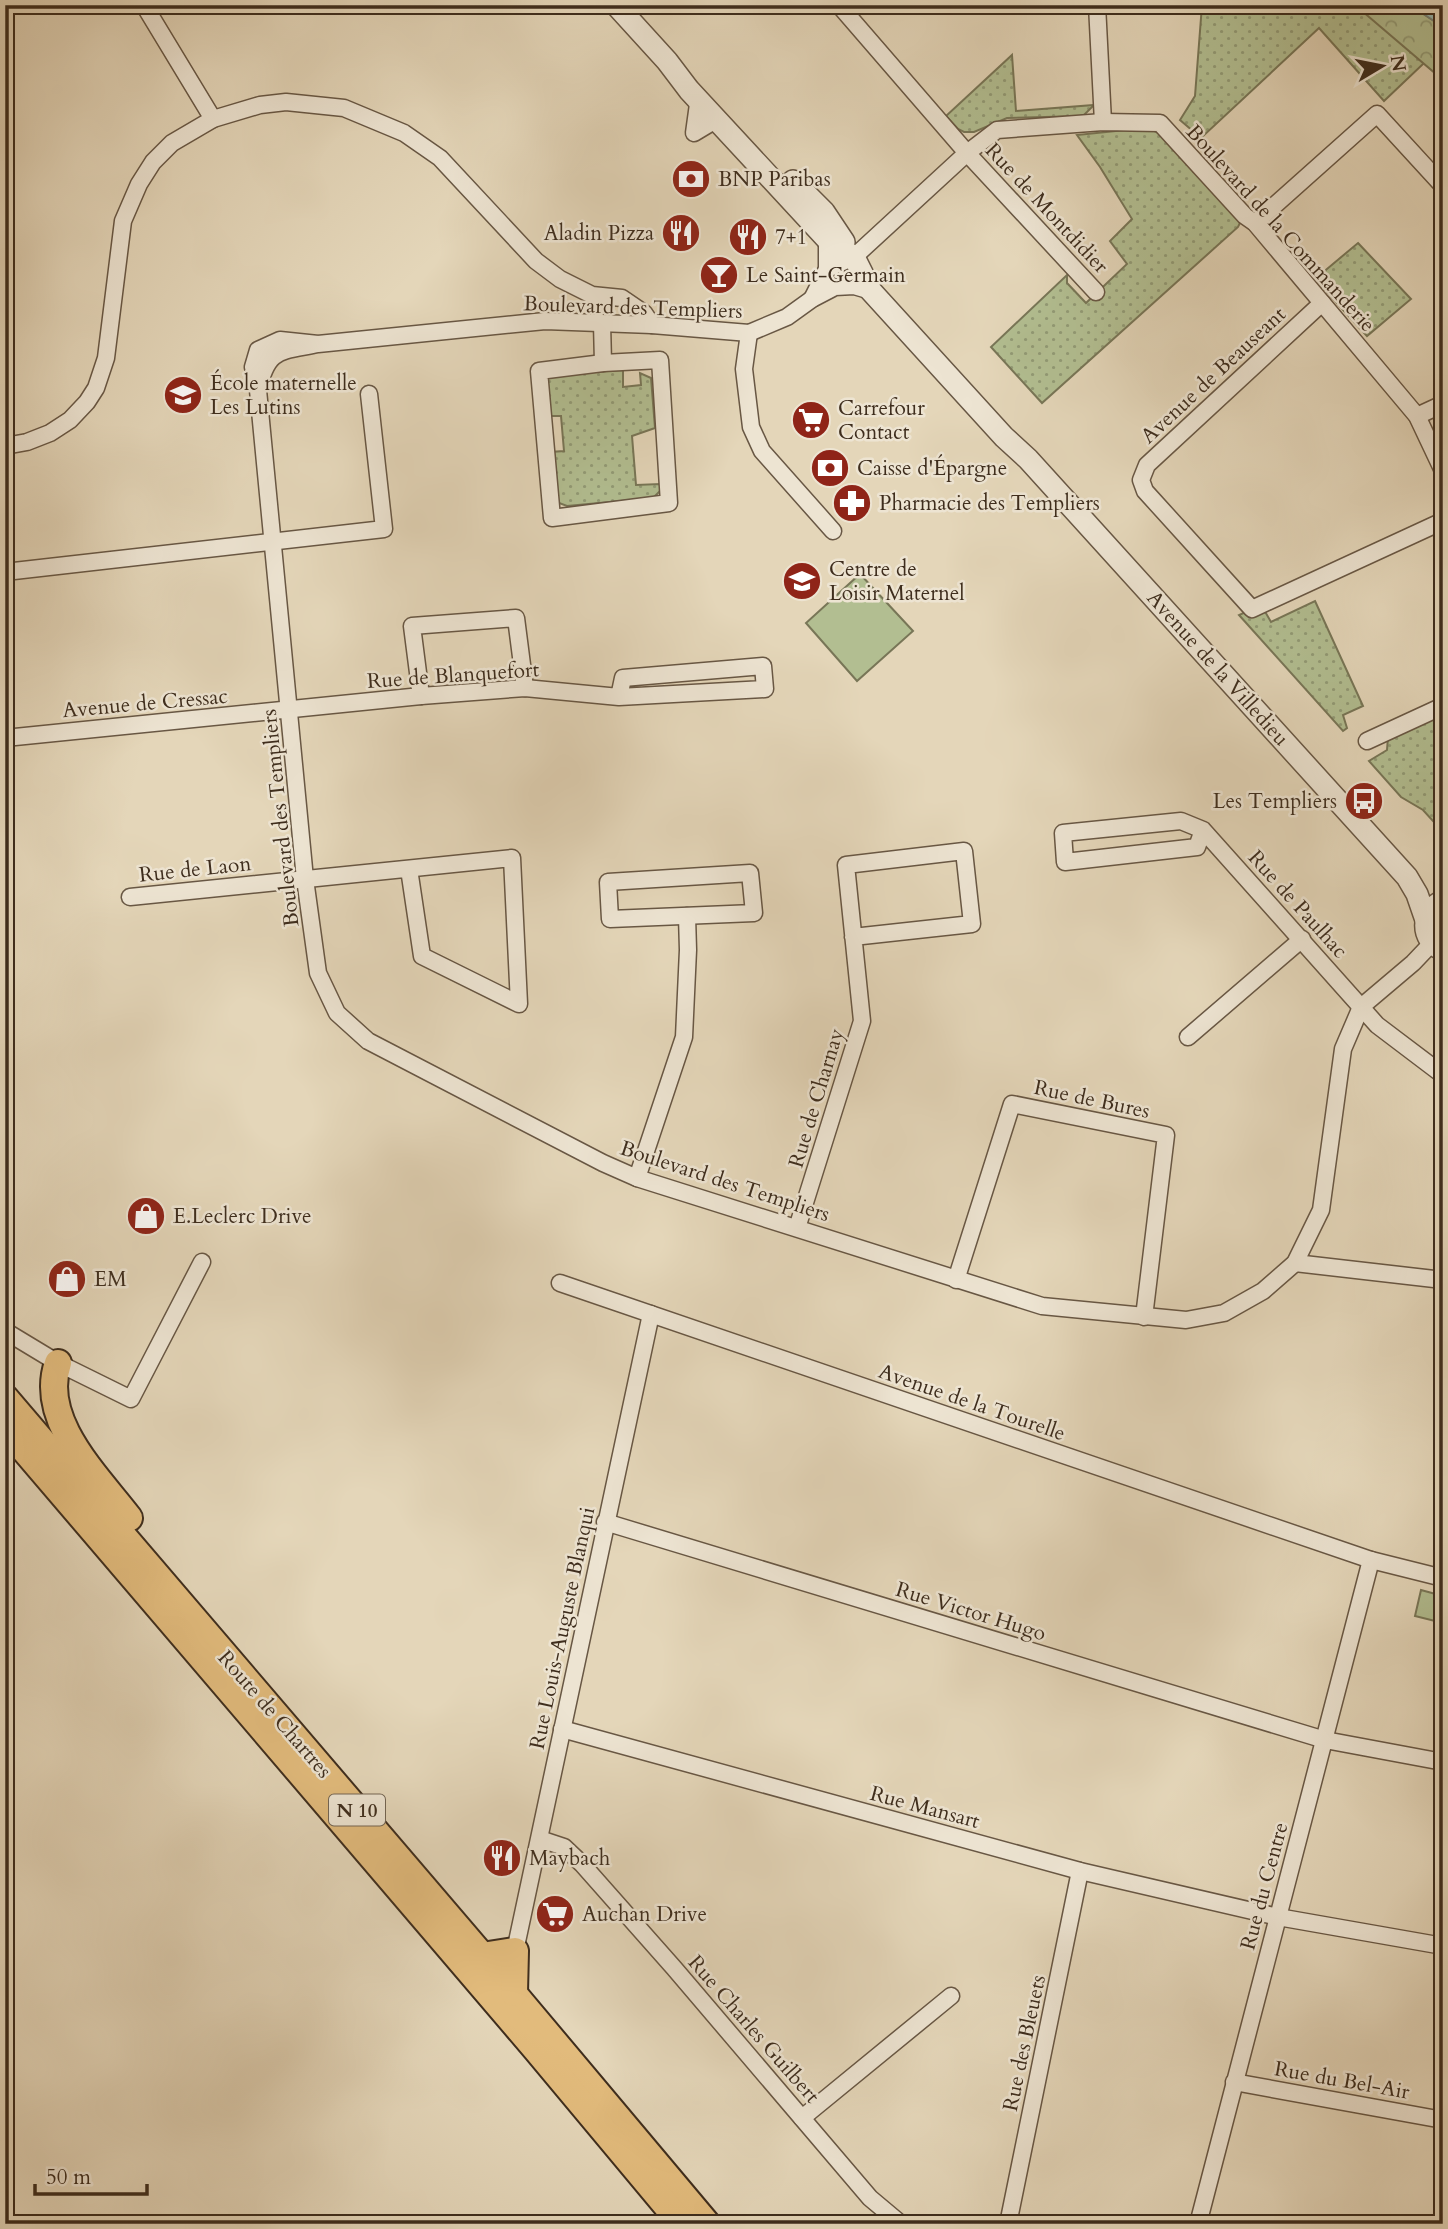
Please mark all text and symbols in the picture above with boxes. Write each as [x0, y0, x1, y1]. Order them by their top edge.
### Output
north arrow [1346, 32, 1416, 102]
text: N [1384, 53, 1412, 74]
street label: Boulevard de la Commanderie [1179, 118, 1382, 339]
street label: Rue de Montdidier [979, 137, 1115, 280]
bank icon: BNP Paribas [670, 158, 712, 200]
place label: BNP Paribas [718, 165, 831, 194]
restaurant icon: Aladin Pizza [660, 212, 702, 254]
restaurant icon: 7+1 [727, 216, 769, 258]
place label: Aladin Pizza [544, 219, 654, 248]
place label: 7+1 [775, 223, 807, 252]
bar icon: Le Saint-Germain [698, 254, 740, 296]
place label: Le Saint-Germain [746, 261, 906, 290]
street label: Boulevard des Templiers [523, 289, 743, 326]
street label: Avenue de Beauseant [1134, 300, 1293, 450]
place label: École maternelle Les Lutins [210, 369, 357, 422]
school or university icon: École maternelle Les Lutins [162, 374, 204, 416]
place label: Carrefour Contact [838, 394, 925, 447]
supermarket icon: Carrefour Contact [790, 399, 832, 441]
bank icon: Caisse d'Épargne [809, 447, 851, 489]
place label: Caisse d'Épargne [857, 454, 1007, 483]
pharmacy icon: Pharmacie des Templiers [831, 482, 873, 524]
place label: Pharmacie des Templiers [879, 489, 1100, 518]
place label: Centre de Loisir Maternel [829, 555, 965, 608]
school or university icon: Centre de Loisir Maternel [781, 560, 823, 602]
street label: Avenue de la Villedieu [1140, 584, 1295, 752]
street label: Rue de Blanquefort [366, 655, 540, 696]
street label: Avenue de Cressac [61, 682, 229, 725]
street label: Boulevard des Templiers [255, 708, 306, 928]
bus stop icon: Les Templiers [1343, 780, 1385, 822]
place label: Les Templiers [1213, 787, 1337, 816]
street label: Rue de Paulhac [1241, 844, 1354, 965]
street label: Rue de Laon [138, 849, 253, 890]
street label: Rue de Charnay [782, 1025, 851, 1171]
street label: Rue de Bures [1031, 1073, 1152, 1126]
street label: Boulevard des Templiers [616, 1134, 833, 1229]
shop icon: E.Leclerc Drive [125, 1195, 167, 1237]
place label: E.Leclerc Drive [173, 1202, 312, 1231]
shop icon: EM [46, 1258, 88, 1300]
place label: EM [94, 1265, 127, 1294]
street label: Avenue de la Tourelle [875, 1357, 1069, 1448]
street label: Rue Louis-Auguste Blanqui [523, 1504, 602, 1752]
street label: Rue Victor Hugo [892, 1575, 1050, 1648]
street label: Route de Chartres [211, 1644, 338, 1785]
street label: Rue Mansart [867, 1779, 983, 1836]
road number: N 10 [329, 1794, 385, 1826]
street label: Rue du Centre [1234, 1819, 1295, 1953]
restaurant icon: Maybach [481, 1837, 523, 1879]
place label: Maybach [529, 1844, 611, 1873]
supermarket icon: Auchan Drive [534, 1893, 576, 1935]
place label: Auchan Drive [582, 1900, 707, 1929]
street label: Rue Charles Guilbert [681, 1949, 826, 2110]
street label: Rue des Bleuets [996, 1972, 1053, 2114]
street label: Rue du Bel-Air [1272, 2054, 1412, 2107]
scale bar [35, 2152, 147, 2196]
text: 50 m [46, 2163, 91, 2192]

